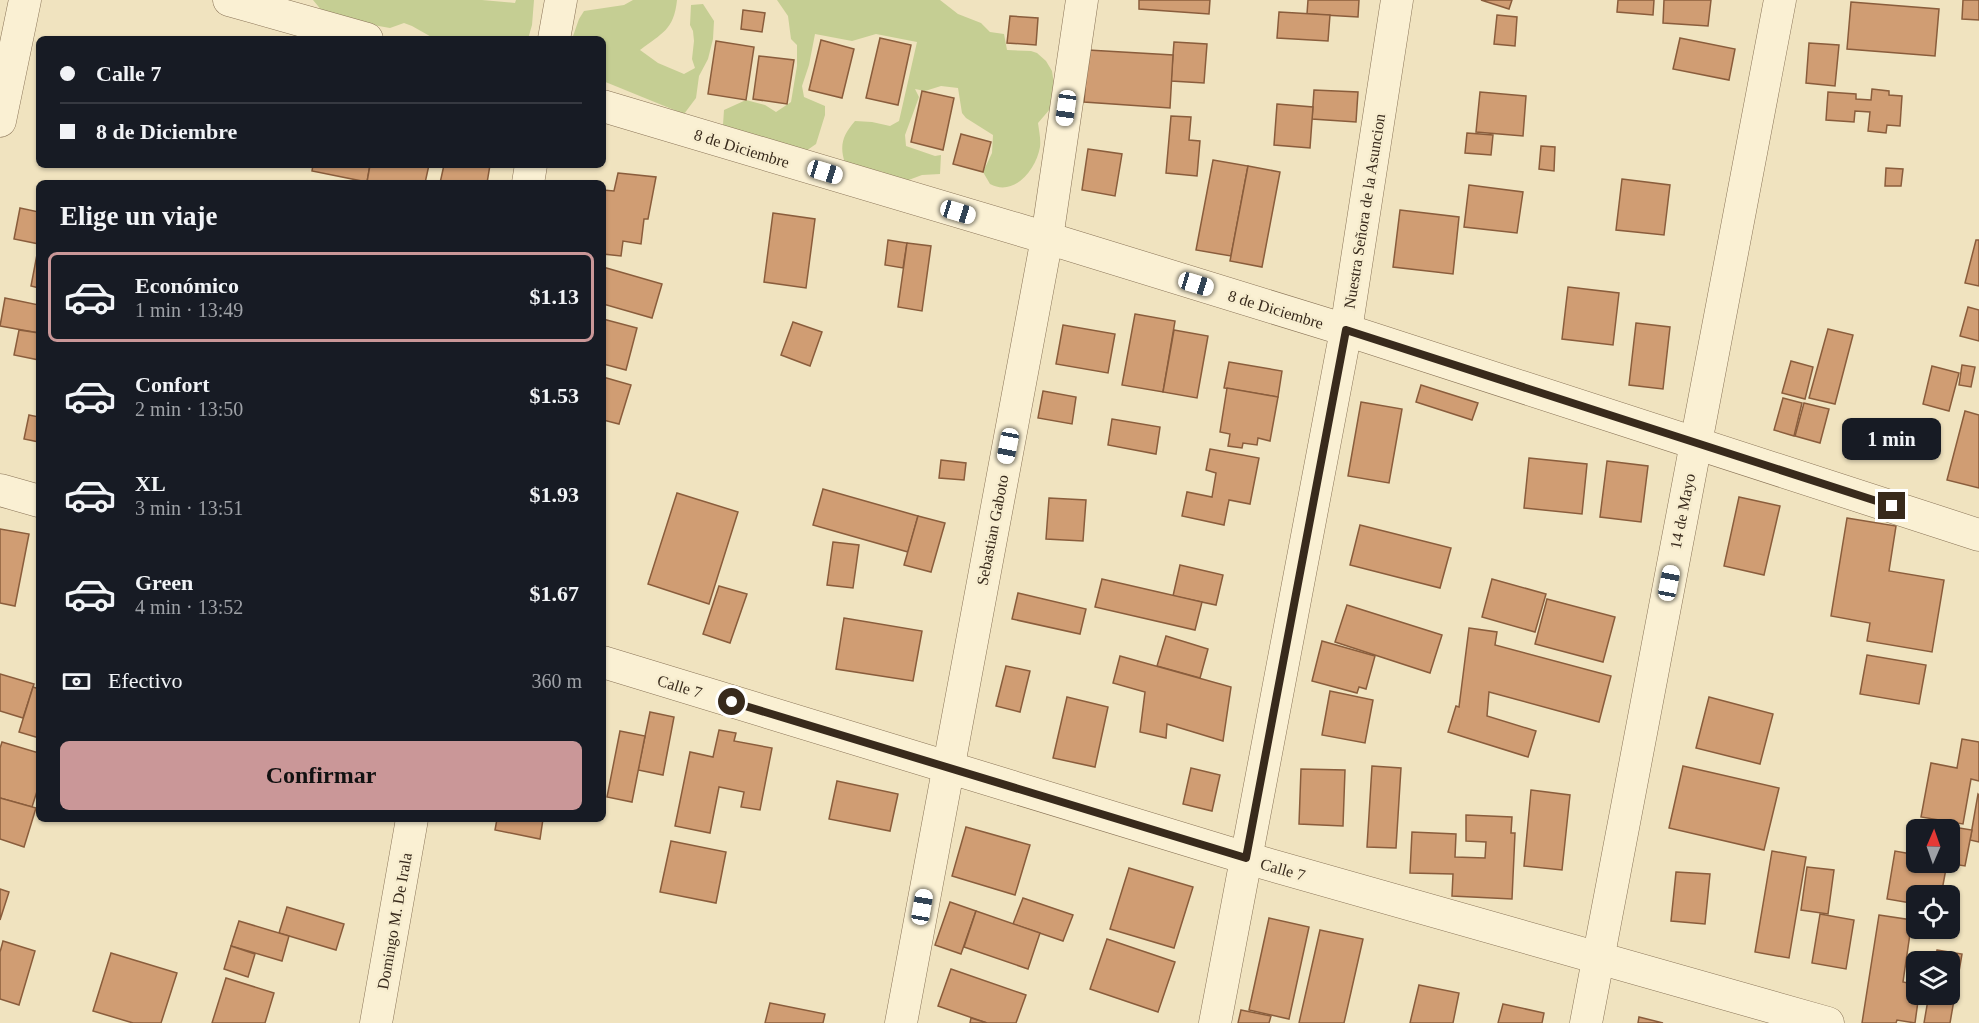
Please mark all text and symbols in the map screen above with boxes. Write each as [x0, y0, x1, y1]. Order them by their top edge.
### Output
text: Calle 7 [96, 61, 161, 86]
car [1055, 89, 1077, 127]
street label: Nuestra Señora de la Asuncion [1341, 112, 1388, 310]
text: 8 de Diciembre [96, 119, 237, 144]
street label: 8 de Diciembre [692, 126, 791, 171]
car [805, 158, 845, 186]
car [938, 198, 978, 226]
text: Elige un viaje [60, 201, 218, 231]
icon: car [63, 270, 117, 324]
car [1176, 270, 1216, 298]
text: Económico [135, 273, 239, 298]
text: $1.13 [530, 284, 579, 309]
street label: 8 de Diciembre [1226, 287, 1325, 332]
text: 1 min · 13:49 [135, 299, 243, 321]
icon: car [63, 369, 117, 423]
text: Confort [135, 372, 210, 397]
text: $1.53 [530, 383, 579, 408]
text: 2 min · 13:50 [135, 398, 243, 420]
callout: 1 min [1842, 419, 1942, 461]
car [996, 427, 1020, 465]
text: 1 min [1867, 428, 1916, 450]
icon: car [63, 468, 117, 522]
text: XL [135, 471, 166, 496]
street label: 14 de Mayo [1667, 472, 1699, 550]
street label: Sebastian Gaboto [973, 473, 1012, 587]
text: $1.93 [530, 482, 579, 507]
route end [1878, 492, 1905, 519]
text: 3 min · 13:51 [135, 497, 243, 519]
car [1657, 564, 1681, 602]
icon: car [63, 567, 117, 621]
text: Green [135, 570, 193, 595]
text: $1.67 [530, 581, 579, 606]
text: 4 min · 13:52 [135, 596, 243, 618]
icon: cash [60, 665, 93, 698]
text: Efectivo [108, 668, 183, 693]
text: 360 m [531, 670, 582, 692]
street label: Calle 7 [655, 672, 704, 701]
route start [718, 688, 745, 715]
button: Confirmar [60, 741, 582, 810]
north arrow [1906, 819, 1960, 873]
map controls [1906, 819, 1960, 1005]
street label: Domingo M. De Irala [374, 851, 416, 991]
street label: Calle 7 [1259, 855, 1307, 884]
button: locate [1906, 885, 1960, 939]
car [910, 888, 934, 926]
button: layers [1906, 951, 1960, 1005]

